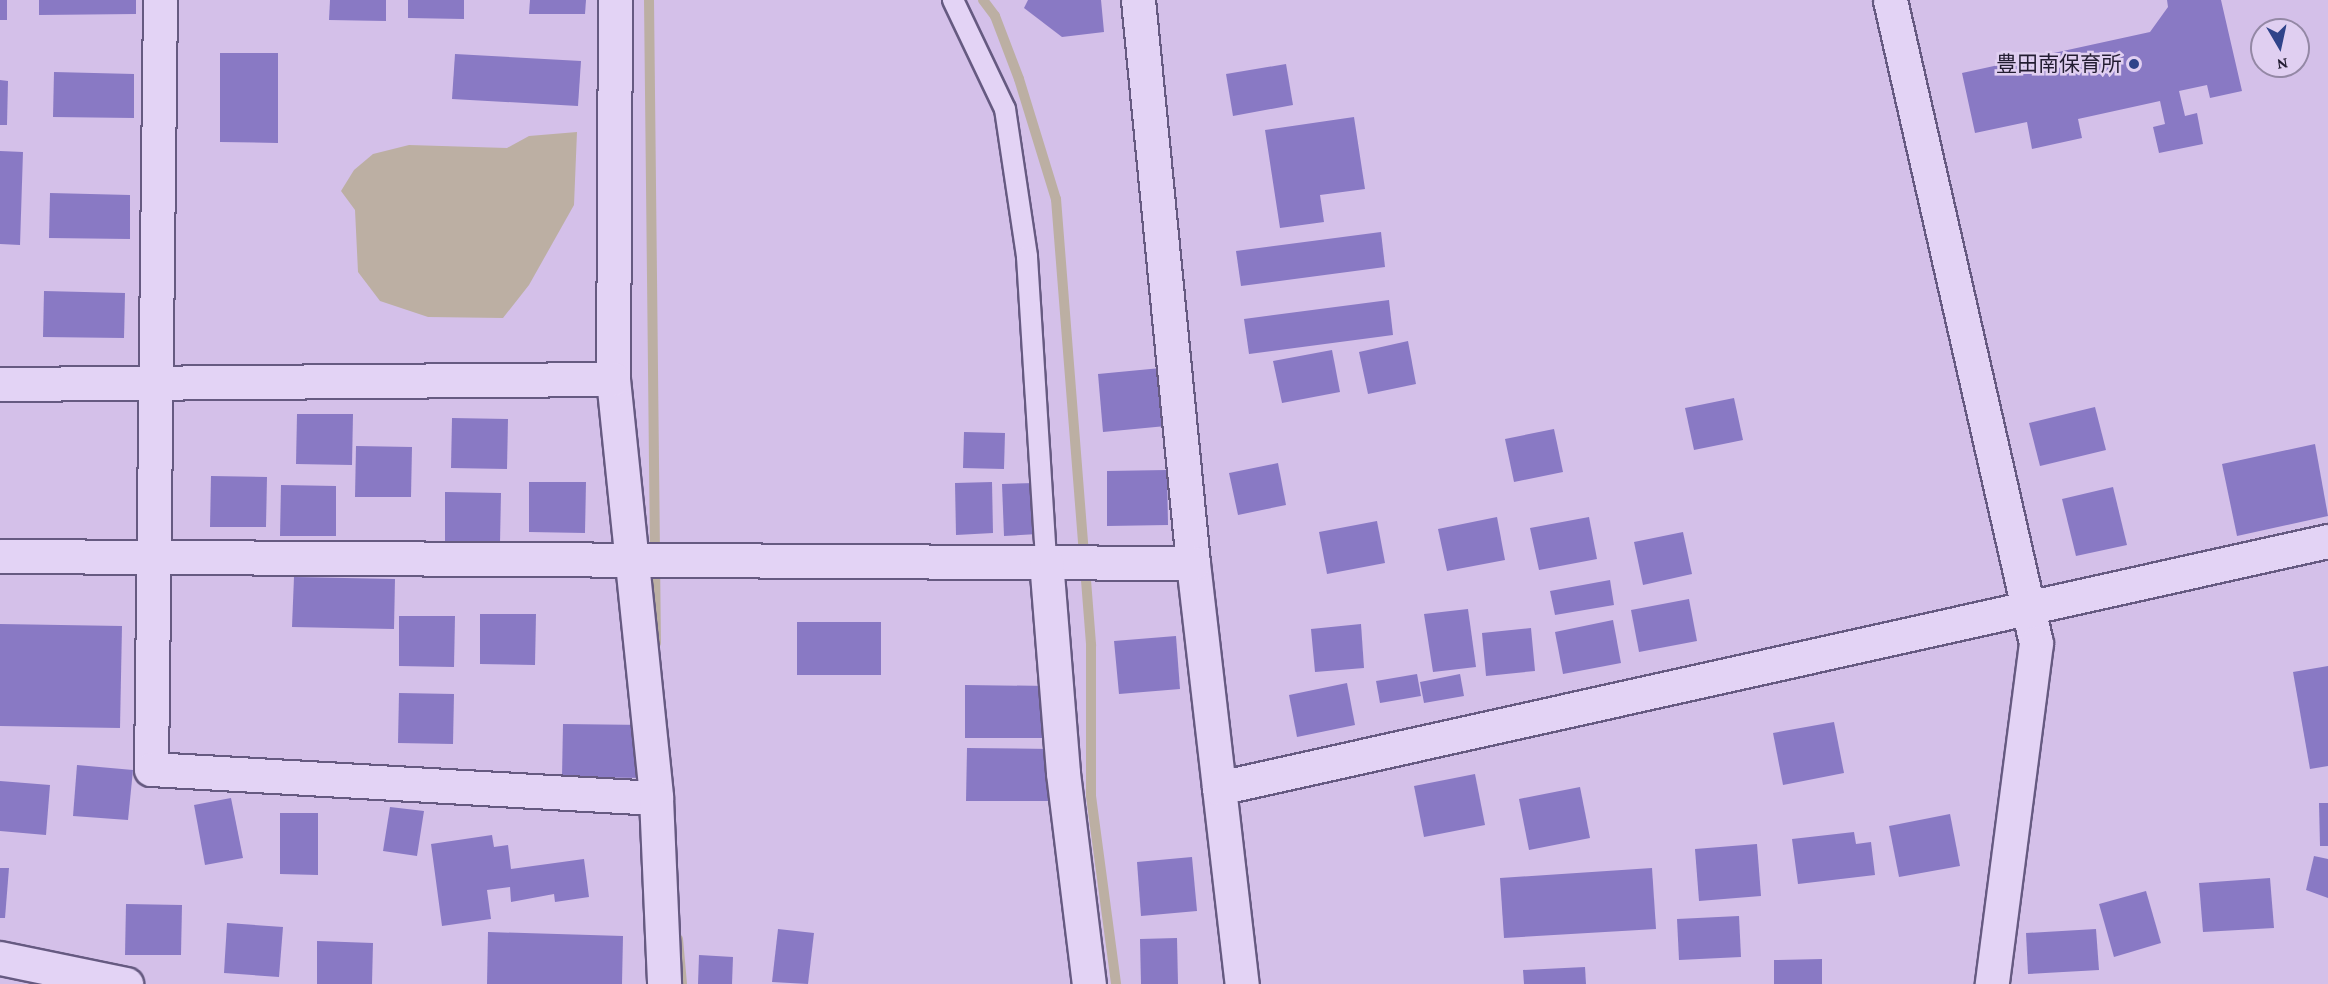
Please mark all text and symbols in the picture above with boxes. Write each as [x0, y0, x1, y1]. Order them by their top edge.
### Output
north arrow [2250, 18, 2310, 78]
place label: 豊田南保育所 [1996, 51, 2122, 77]
text: N [2276, 55, 2289, 74]
marker: 豊田南保育所 [2127, 57, 2141, 71]

